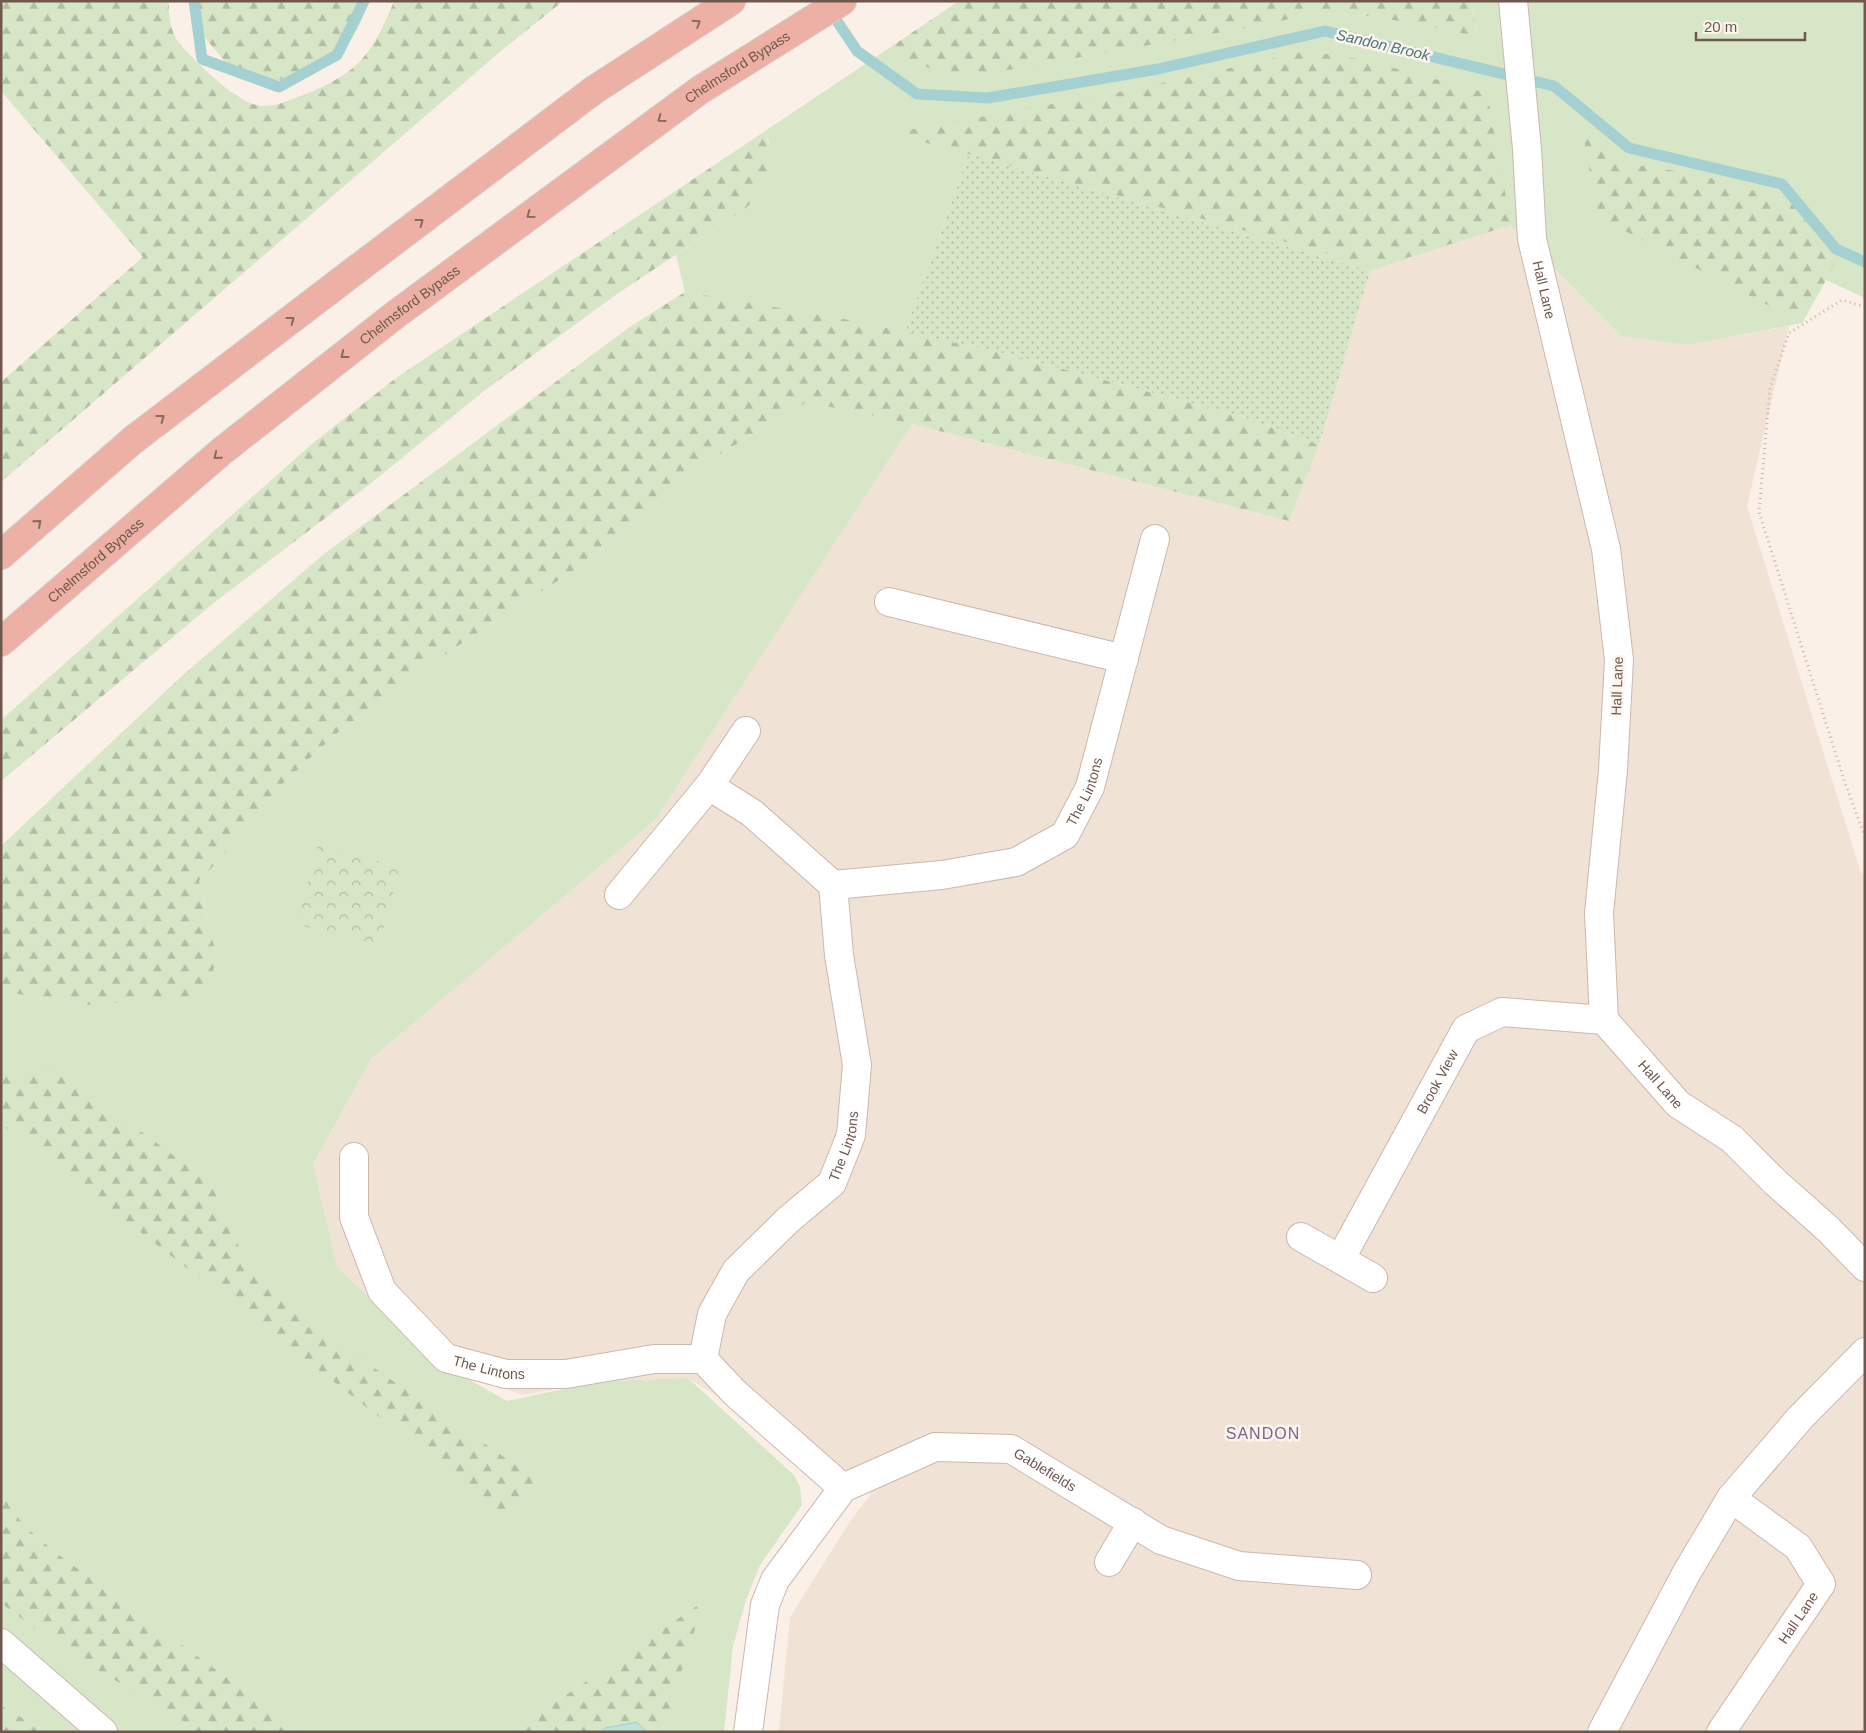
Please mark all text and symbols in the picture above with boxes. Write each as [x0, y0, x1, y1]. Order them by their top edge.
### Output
scale bar [1696, 10, 1805, 42]
text: 20 m [1704, 18, 1737, 35]
one-way arrow [692, 20, 701, 29]
water label: Sandon Brook [1335, 26, 1433, 64]
street label: Chelmsford Bypass [682, 28, 793, 106]
one-way arrow [657, 113, 667, 122]
one-way arrow [527, 210, 536, 218]
one-way arrow [414, 219, 423, 227]
street label: Hall Lane [1529, 259, 1559, 321]
street label: Chelmsford Bypass [356, 262, 463, 348]
one-way arrow [285, 317, 294, 325]
one-way arrow [341, 350, 350, 358]
one-way arrow [156, 415, 165, 424]
one-way arrow [214, 451, 223, 459]
street label: Chelmsford Bypass [44, 514, 147, 606]
one-way arrow [32, 520, 41, 529]
street label: Hall Lane [1608, 656, 1626, 716]
street label: The Lintons [1063, 756, 1105, 829]
street label: Brook View [1413, 1046, 1462, 1116]
street label: Hall Lane [1635, 1057, 1686, 1112]
street label: The Lintons [825, 1110, 861, 1184]
street label: The Lintons [451, 1352, 525, 1382]
district label: SANDON [1226, 1425, 1300, 1442]
street label: Gablefields [1011, 1445, 1079, 1495]
street label: Hall Lane [1775, 1588, 1822, 1647]

